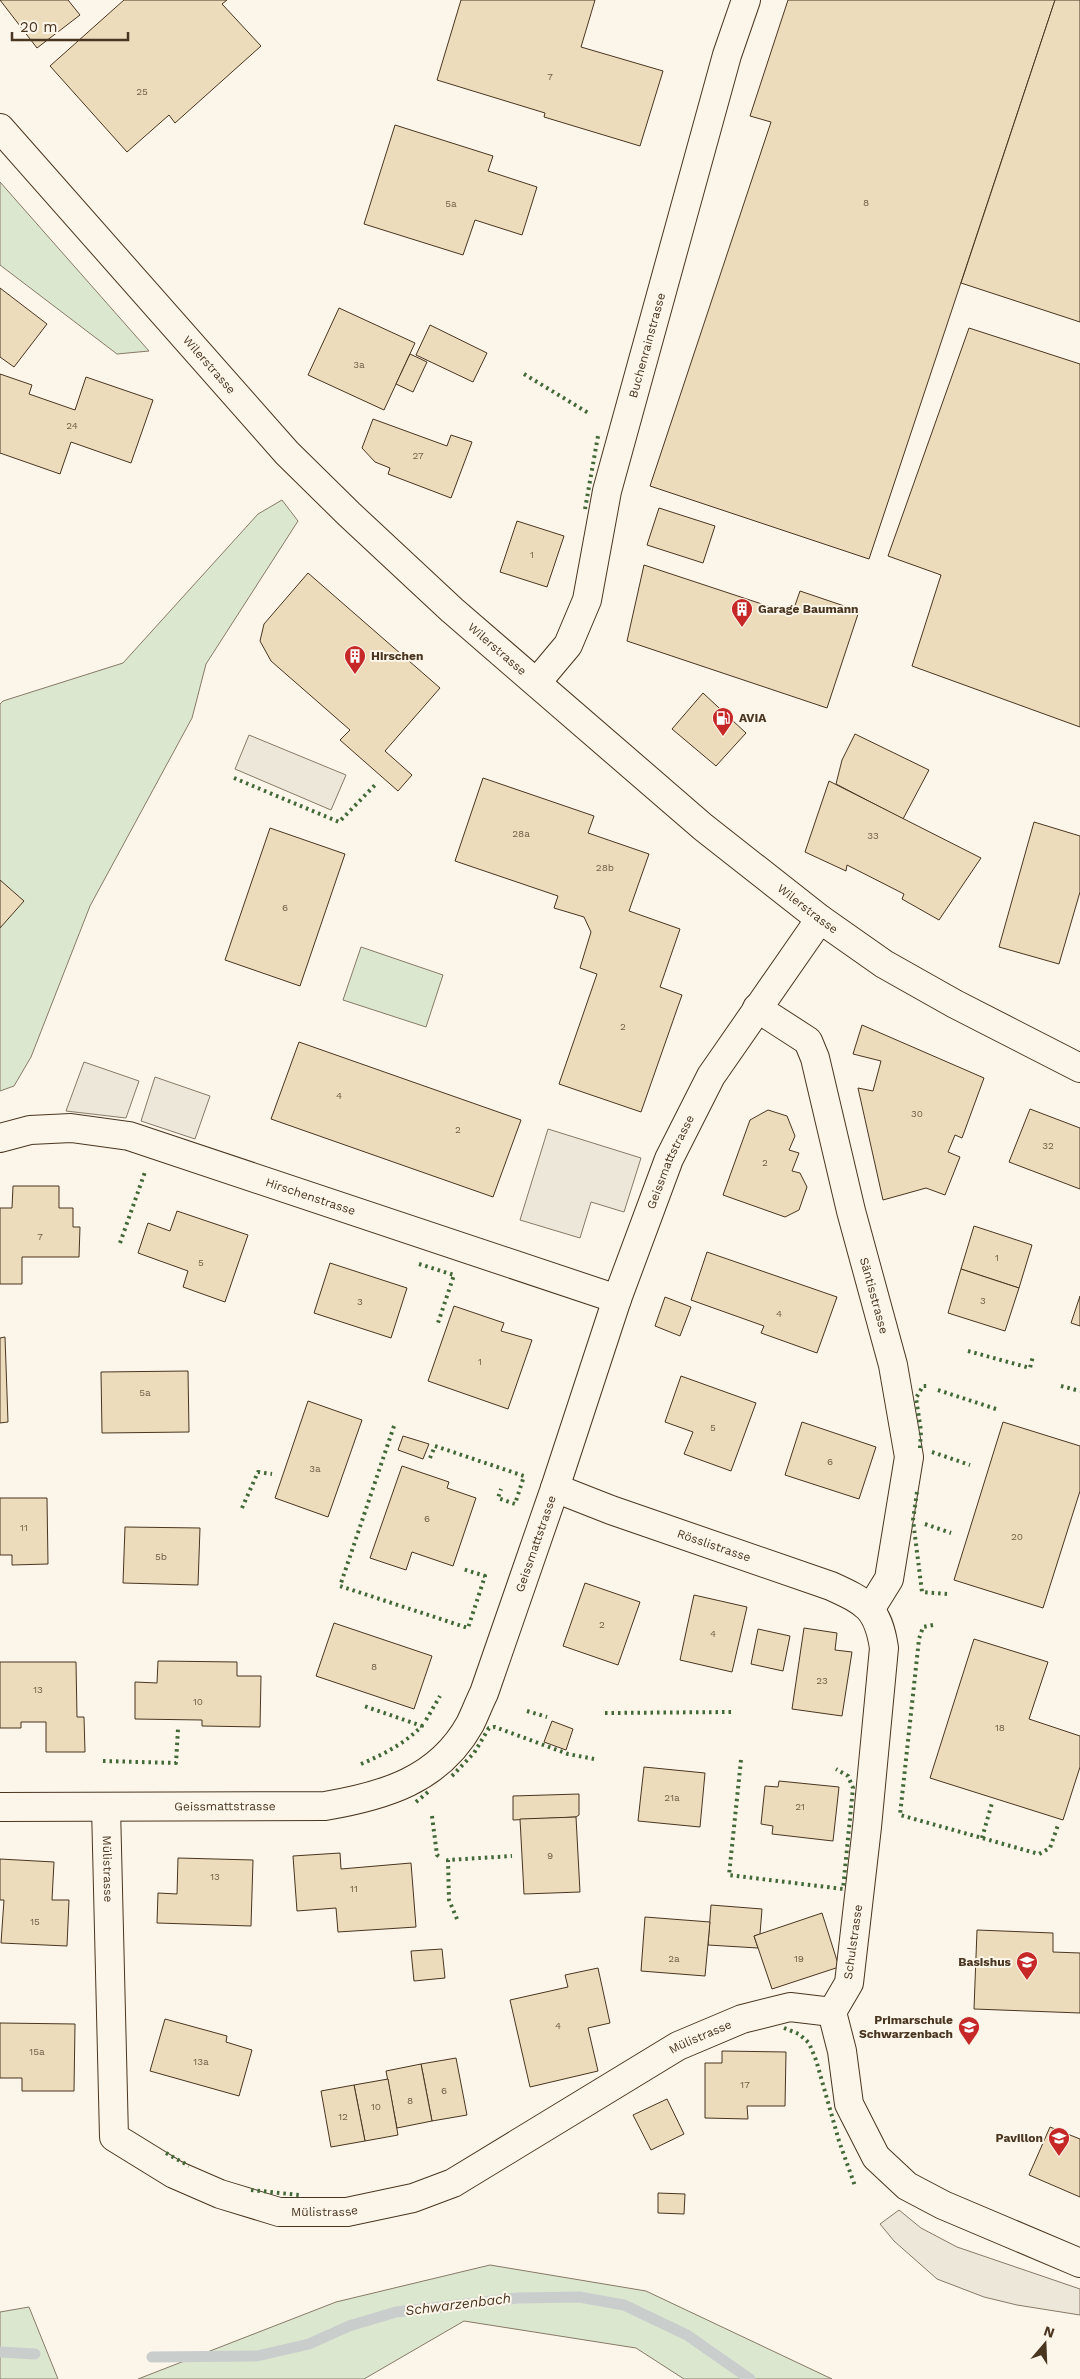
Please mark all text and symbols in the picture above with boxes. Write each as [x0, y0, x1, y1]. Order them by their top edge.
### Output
scale bar [12, 10, 129, 42]
text: 20 m [20, 18, 58, 36]
house number: 7 [547, 71, 553, 82]
house number: 25 [136, 86, 148, 97]
house number: 8 [863, 197, 869, 208]
house number: 5a [445, 198, 457, 209]
street label: Buchenrainstrasse [626, 291, 668, 399]
street label: Wilerstrasse [180, 333, 238, 397]
house number: 3a [353, 359, 365, 370]
house number: 24 [66, 420, 78, 431]
house number: 27 [412, 450, 424, 461]
house number: 1 [530, 549, 534, 560]
building icon: Garage Baumann [730, 597, 754, 628]
place label: Garage Baumann [758, 602, 859, 616]
street label: Wilerstrasse [465, 620, 529, 678]
building icon: Hirschen [343, 644, 367, 675]
place label: Hirschen [371, 649, 423, 663]
fuel station icon: AVIA [711, 706, 735, 737]
place label: AVIA [739, 711, 767, 725]
house number: 28a [512, 828, 530, 839]
house number: 33 [867, 830, 879, 841]
house number: 28b [596, 862, 614, 873]
street label: Wilerstrasse [775, 881, 841, 936]
house number: 6 [282, 902, 288, 913]
house number: 2 [620, 1021, 626, 1032]
house number: 4 [336, 1090, 342, 1101]
house number: 30 [911, 1108, 923, 1119]
street label: Geissmattstrasse [644, 1113, 697, 1211]
house number: 2 [455, 1124, 461, 1135]
house number: 32 [1042, 1140, 1054, 1151]
house number: 2 [762, 1157, 768, 1168]
street label: Hirschenstrasse [264, 1175, 357, 1218]
house number: 7 [37, 1231, 43, 1242]
house number: 1 [995, 1252, 999, 1263]
street label: Säntisstrasse [857, 1256, 891, 1336]
house number: 5 [198, 1257, 204, 1268]
house number: 3 [980, 1295, 986, 1306]
house number: 3 [357, 1296, 363, 1307]
house number: 4 [776, 1308, 782, 1319]
house number: 1 [478, 1356, 482, 1367]
house number: 5a [139, 1387, 151, 1398]
house number: 5 [710, 1422, 716, 1433]
house number: 6 [827, 1456, 833, 1467]
house number: 3a [309, 1463, 321, 1474]
street label: Geissmattstrasse [513, 1494, 559, 1594]
house number: 6 [424, 1513, 430, 1524]
house number: 11 [20, 1522, 28, 1533]
street label: Rösslistrasse [675, 1526, 753, 1565]
house number: 20 [1011, 1531, 1023, 1542]
house number: 5b [155, 1551, 167, 1562]
house number: 2 [599, 1619, 605, 1630]
house number: 4 [710, 1628, 716, 1639]
house number: 8 [371, 1661, 377, 1672]
house number: 23 [816, 1675, 828, 1686]
house number: 13 [33, 1684, 43, 1695]
house number: 10 [193, 1696, 203, 1707]
house number: 18 [995, 1722, 1005, 1733]
house number: 21a [664, 1792, 680, 1803]
street label: Geissmattstrasse [174, 1799, 276, 1813]
house number: 21 [795, 1801, 805, 1812]
street label: Mülistrasse [100, 1835, 115, 1903]
house number: 9 [547, 1850, 553, 1861]
house number: 13 [210, 1871, 220, 1882]
house number: 11 [350, 1883, 358, 1894]
street label: Schulstrasse [841, 1904, 865, 1980]
house number: 15 [30, 1916, 40, 1927]
school or university icon: Basishus [1015, 1950, 1039, 1981]
house number: 2a [668, 1953, 680, 1964]
house number: 19 [794, 1953, 804, 1964]
place label: Basishus [958, 1955, 1012, 1969]
place label: Primarschule Schwarzenbach [859, 2013, 953, 2041]
school or university icon: Primarschule Schwarzenbach [957, 2015, 981, 2046]
street label: Mülistrasse [666, 2017, 734, 2057]
house number: 4 [555, 2020, 561, 2031]
house number: 15a [29, 2046, 45, 2057]
house number: 13a [193, 2056, 209, 2067]
house number: 17 [740, 2079, 750, 2090]
house number: 6 [441, 2085, 447, 2096]
house number: 8 [407, 2095, 413, 2106]
house number: 10 [371, 2101, 381, 2112]
house number: 12 [338, 2111, 348, 2122]
school or university icon: Pavillon [1047, 2126, 1071, 2157]
place label: Pavillon [996, 2131, 1043, 2145]
street label: Mülistrasse [291, 2203, 359, 2219]
water label: Schwarzenbach [404, 2290, 512, 2318]
north arrow [1020, 2319, 1070, 2369]
text: N [1042, 2322, 1057, 2341]

